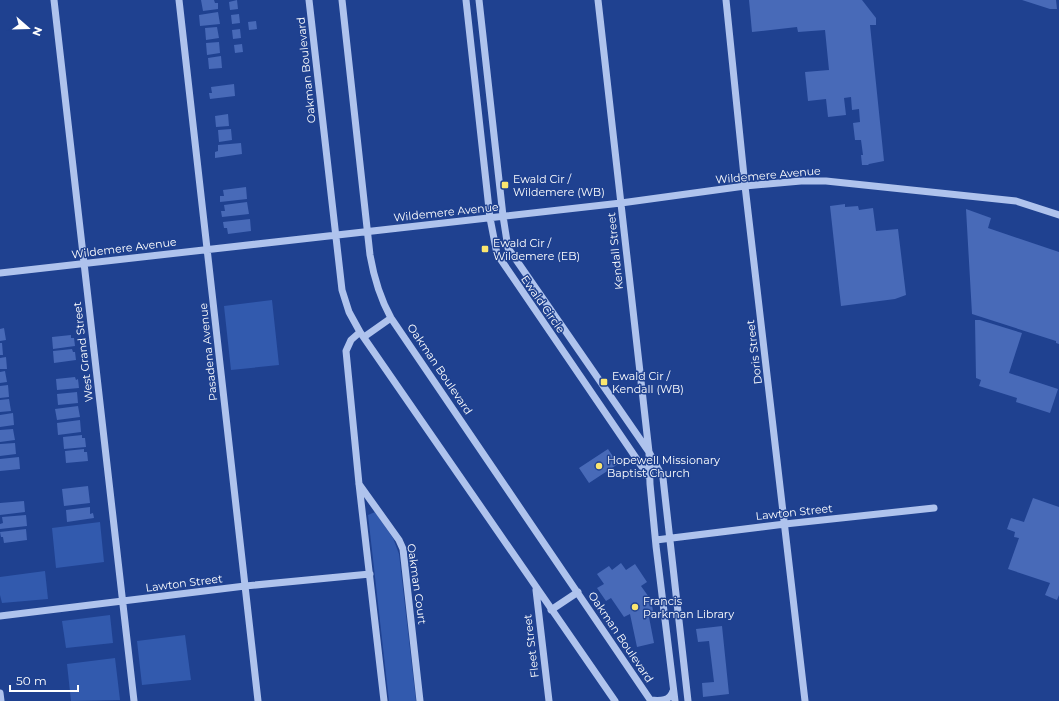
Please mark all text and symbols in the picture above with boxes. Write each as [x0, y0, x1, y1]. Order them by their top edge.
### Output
north arrow [8, 8, 48, 48]
street label: Oakman Boulevard [293, 16, 319, 124]
text: N [29, 25, 45, 38]
street label: Wildemere Avenue [715, 163, 822, 187]
place label: Ewald Cir / Wildemere (WB) [513, 172, 605, 199]
marker: Ewald Cir / Wildemere (WB) [500, 180, 510, 190]
street label: Wildemere Avenue [393, 199, 500, 224]
street label: Kendall Street [604, 211, 626, 290]
street label: Wildemere Avenue [71, 235, 178, 261]
place label: Ewald Cir / Wildemere (EB) [493, 236, 580, 263]
marker: Ewald Cir / Wildemere (EB) [480, 244, 490, 254]
street label: Ewald Circle [518, 272, 568, 336]
street label: West Grand Street [70, 301, 96, 403]
street label: Pasadena Avenue [196, 302, 220, 402]
street label: Doris Street [743, 318, 765, 385]
street label: Oakman Boulevard [404, 321, 476, 417]
place label: Ewald Cir / Kendall (WB) [612, 369, 684, 396]
marker: Ewald Cir / Kendall (WB) [599, 377, 609, 387]
place label: Hopewell Missionary Baptist Church [607, 453, 720, 480]
marker: Hopewell Missionary Baptist Church [594, 461, 604, 471]
street label: Lawton Street [755, 501, 834, 523]
street label: Oakman Court [404, 543, 430, 626]
street label: Lawton Street [145, 571, 224, 595]
street label: Oakman Boulevard [585, 589, 657, 685]
place label: Francis Parkman Library [643, 594, 734, 621]
marker: Francis Parkman Library [630, 602, 640, 612]
street label: Fleet Street [520, 613, 542, 679]
scale bar [10, 667, 78, 693]
text: 50 m [16, 673, 47, 688]

